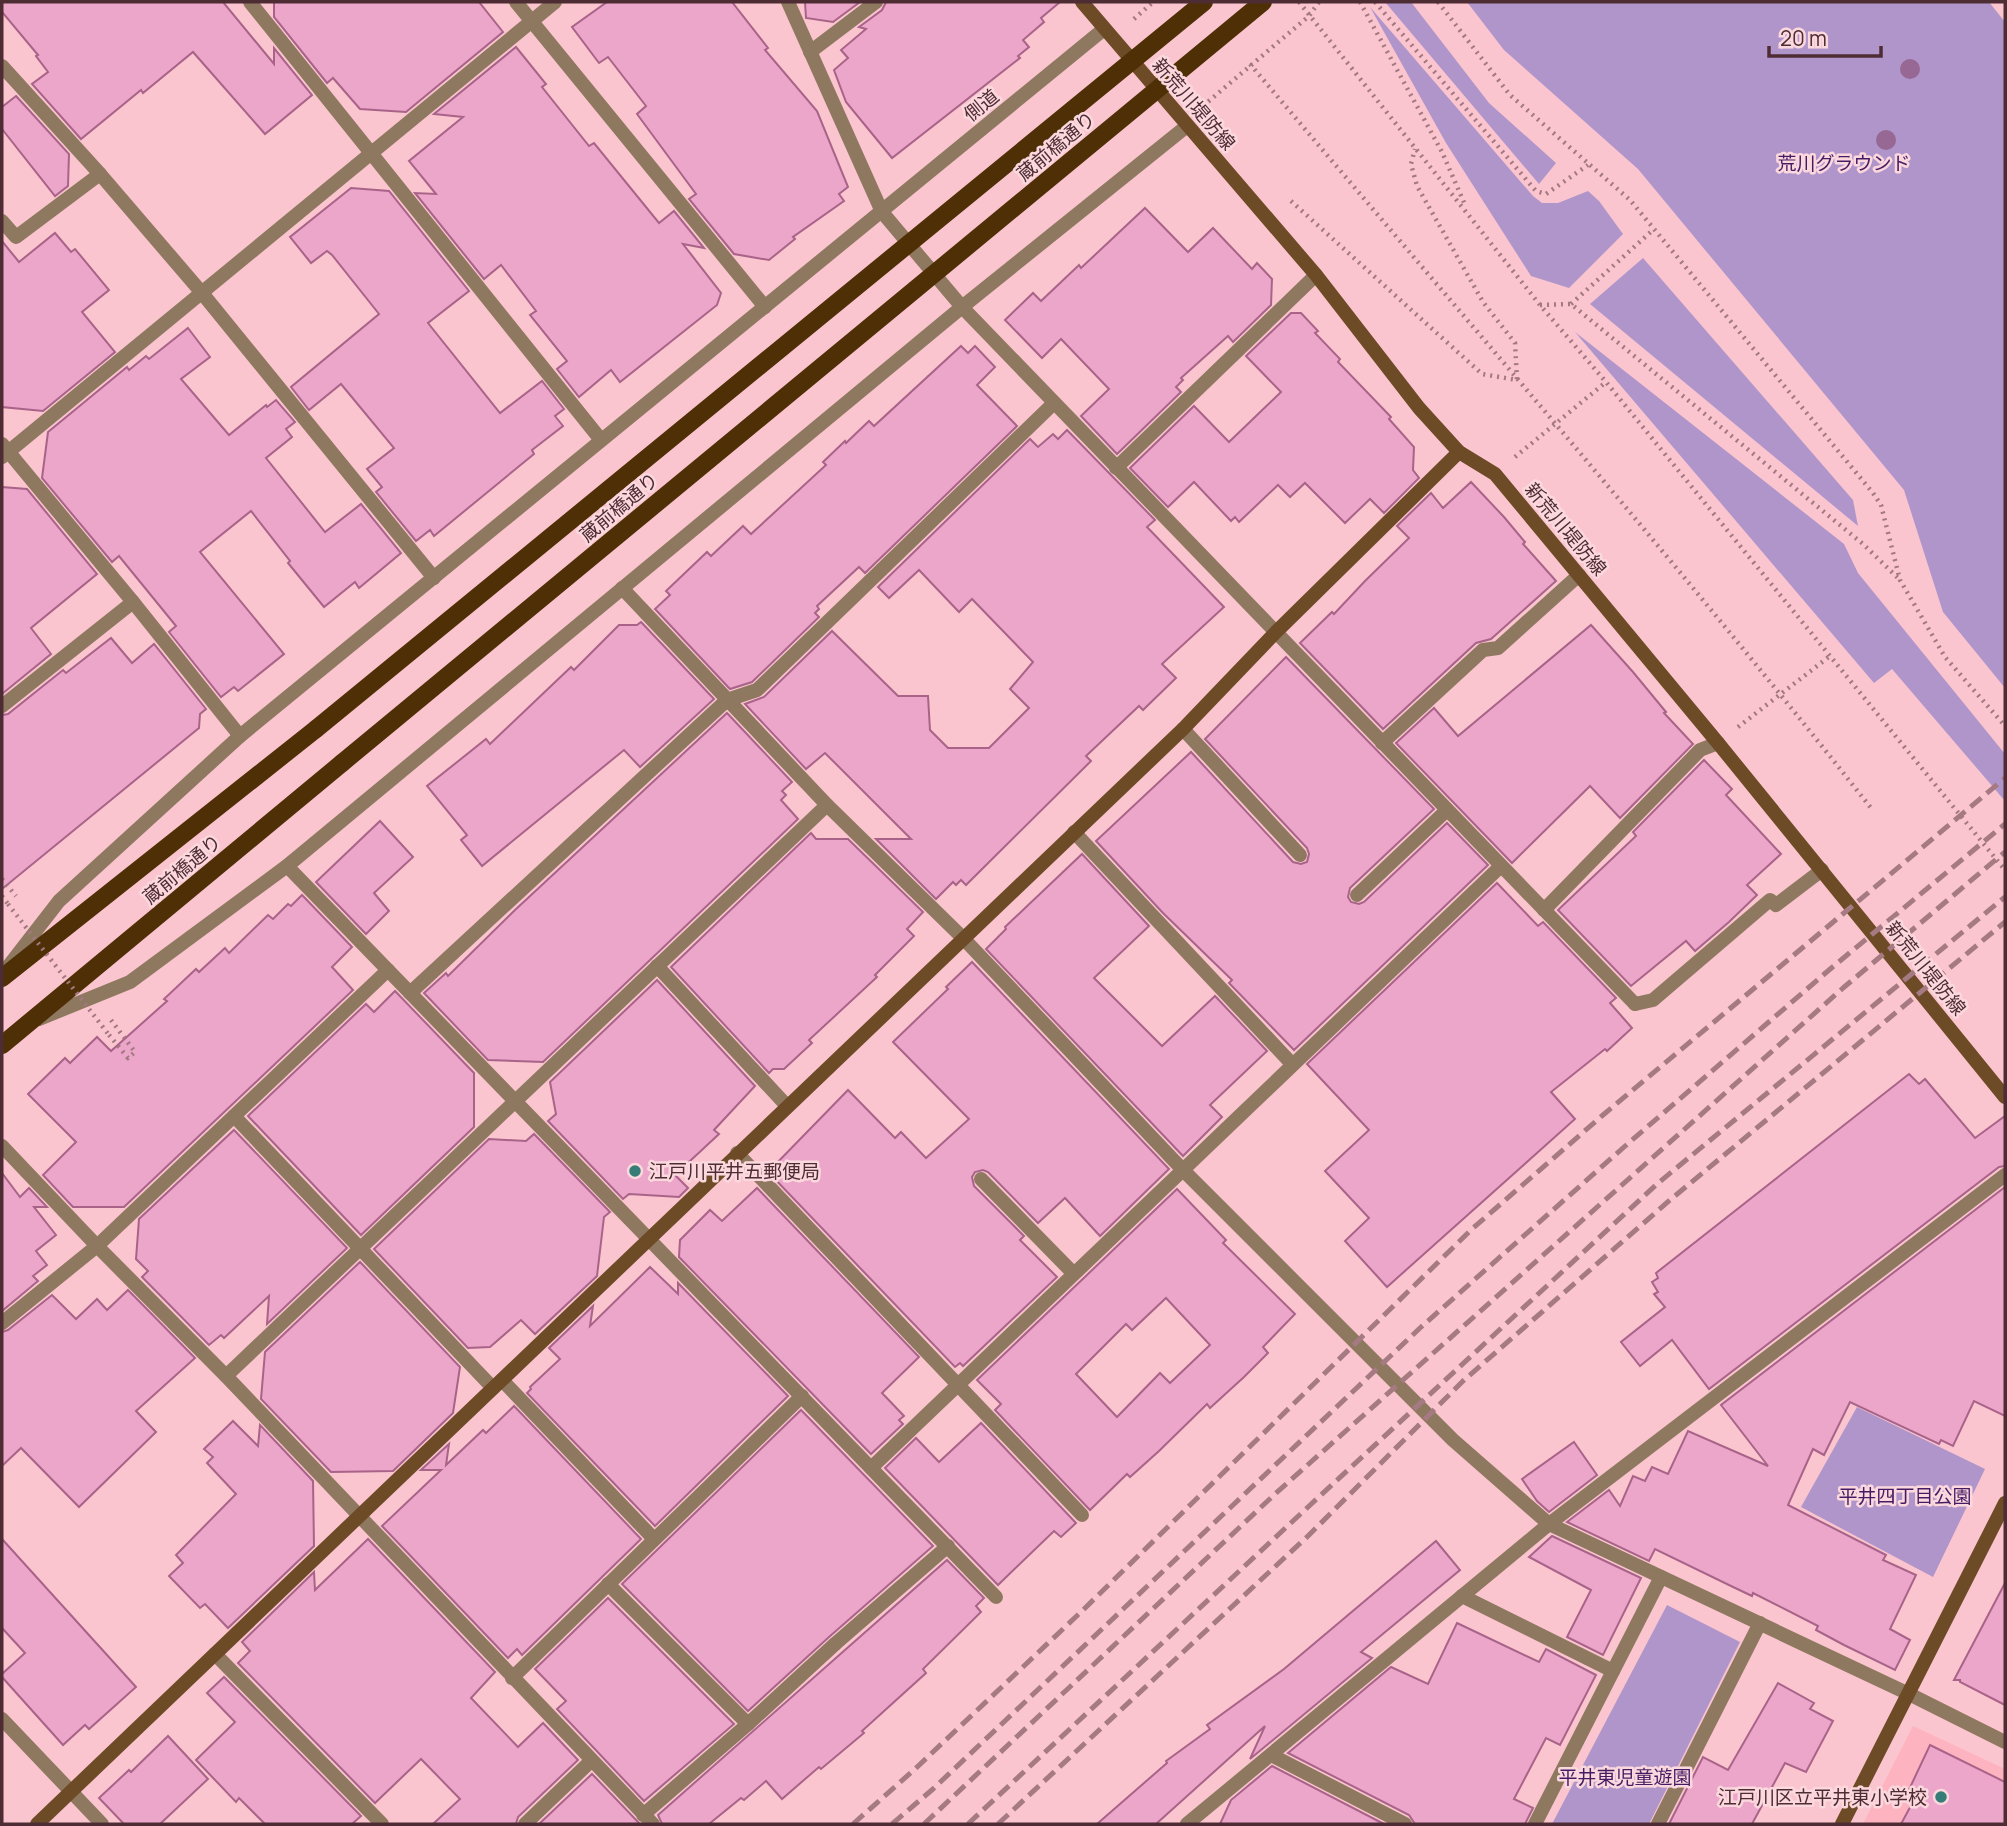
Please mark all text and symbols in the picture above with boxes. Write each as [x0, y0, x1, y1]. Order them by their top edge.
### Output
scale bar [1769, 14, 1881, 58]
text: 20 m [1780, 24, 1827, 52]
street label: 新荒川堤防線 [1147, 52, 1241, 156]
street label: 側道 [958, 83, 1004, 127]
street label: 蔵前橋通り [1011, 106, 1101, 186]
park label: 荒川グラウンド [1777, 150, 1911, 176]
street label: 蔵前橋通り [574, 467, 664, 547]
street label: 新荒川堤防線 [1519, 477, 1613, 581]
street label: 蔵前橋通り [137, 829, 227, 909]
street label: 新荒川堤防線 [1880, 916, 1972, 1020]
place label: 江戸川平井五郵便局 [649, 1158, 820, 1184]
marker: 江戸川平井五郵便局 [627, 1163, 643, 1179]
park label: 平井四丁目公園 [1838, 1483, 1972, 1509]
park label: 平井東児童遊園 [1558, 1764, 1692, 1790]
place label: 江戸川区立平井東小学校 [1718, 1784, 1927, 1810]
marker: 江戸川区立平井東小学校 [1933, 1789, 1949, 1805]

